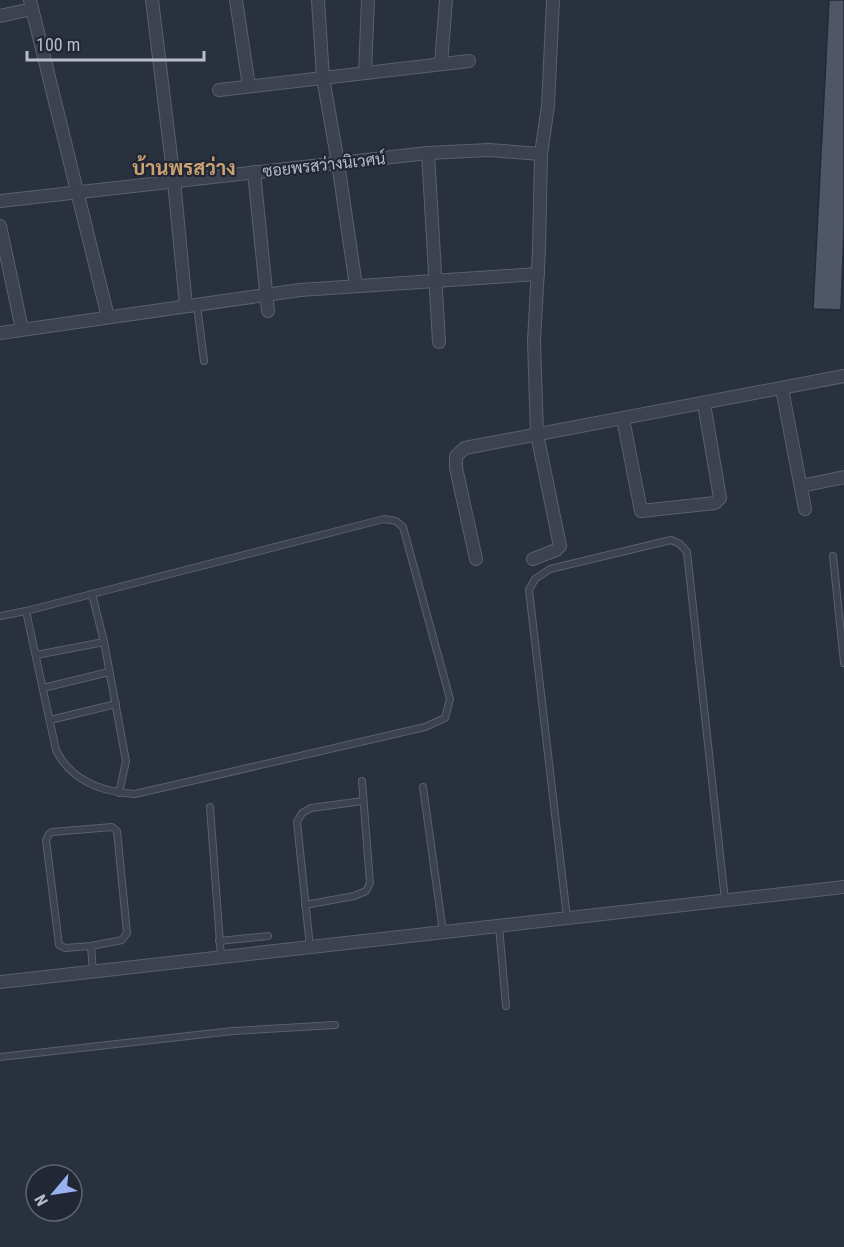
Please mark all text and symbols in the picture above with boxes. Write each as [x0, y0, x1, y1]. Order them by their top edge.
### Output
scale bar [27, 24, 204, 62]
text: 100 m [36, 34, 80, 55]
street label: ซอยพรสว่างนิเวศน์ [261, 146, 386, 181]
district label: บ้านพรสว่าง [132, 155, 236, 180]
north arrow [24, 1163, 84, 1223]
text: N [31, 1191, 52, 1209]

